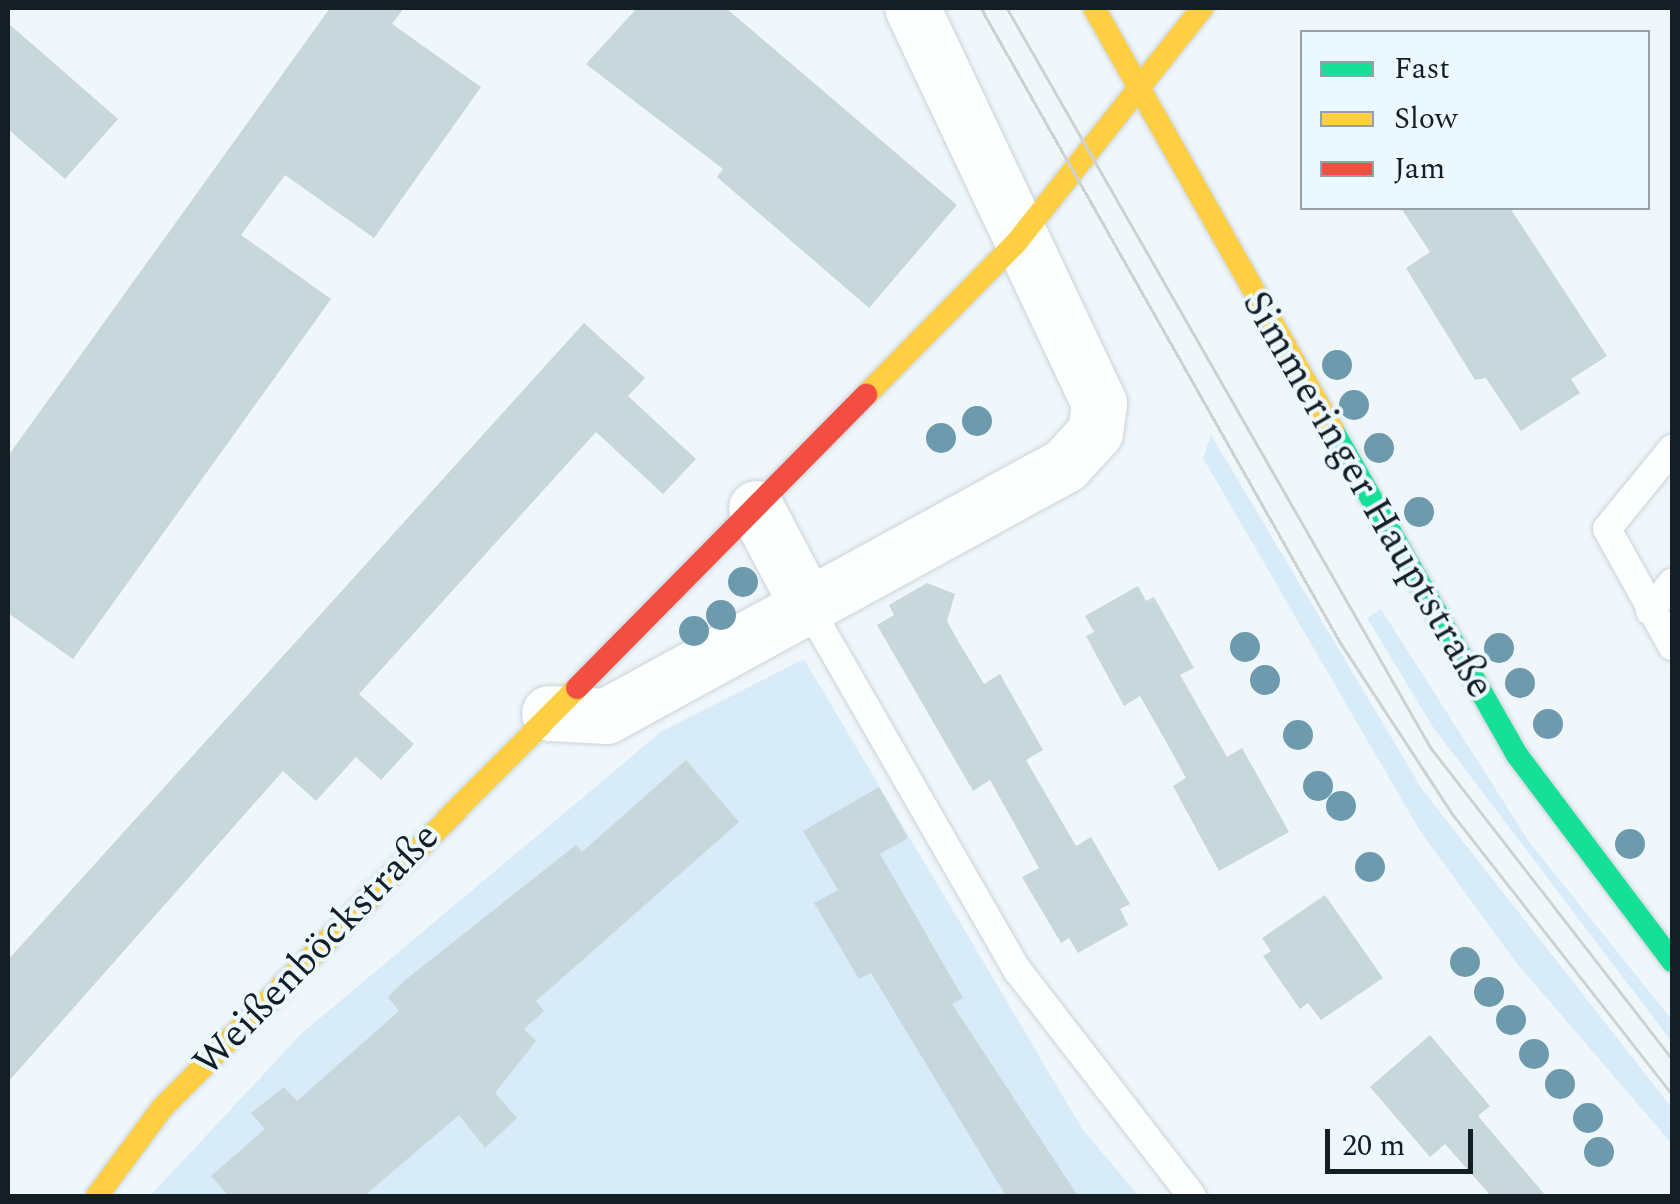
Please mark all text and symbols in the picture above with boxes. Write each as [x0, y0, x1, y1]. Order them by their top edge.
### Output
legend [1300, 30, 1650, 210]
text: Fast [1394, 46, 1450, 92]
text: Slow [1394, 96, 1458, 142]
text: Jam [1394, 146, 1445, 192]
street label: Simmeringer Hauptstraße [1231, 283, 1503, 707]
street label: Weißenböckstraße [184, 814, 450, 1086]
scale bar [1330, 1109, 1478, 1171]
text: 20 m [1342, 1123, 1405, 1169]

